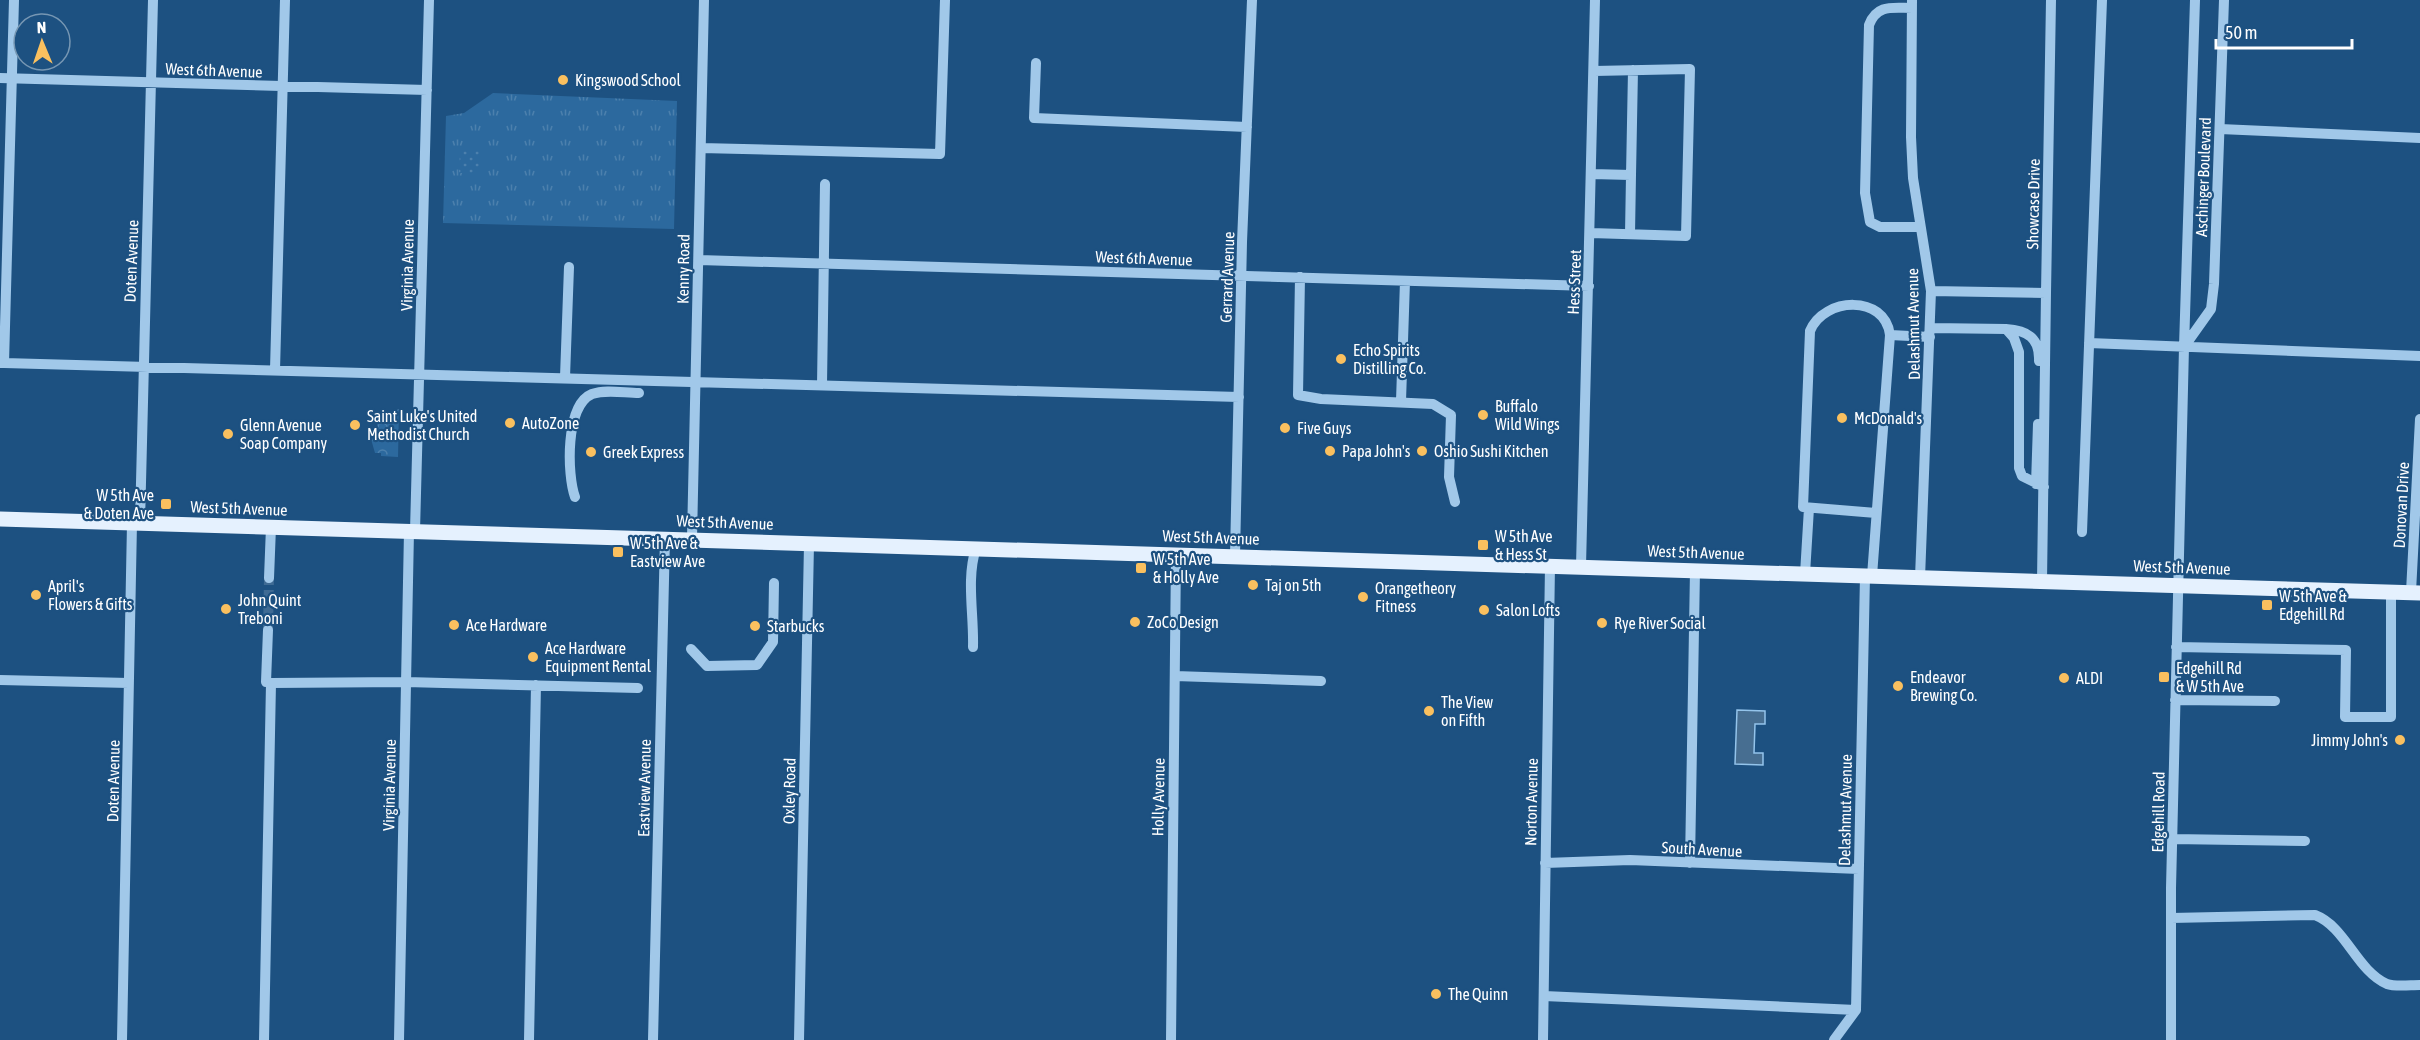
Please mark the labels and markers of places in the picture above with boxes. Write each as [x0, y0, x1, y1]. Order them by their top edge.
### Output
place label: Kingswood School [575, 71, 681, 90]
marker: Kingswood School [556, 73, 570, 87]
place label: Echo Spirits Distilling Co. [1353, 341, 1426, 378]
marker: Echo Spirits Distilling Co. [1334, 352, 1348, 366]
place label: Buffalo Wild Wings [1495, 397, 1560, 434]
place label: Saint Luke's United Methodist Church [367, 407, 477, 443]
marker: Buffalo Wild Wings [1476, 408, 1490, 422]
place label: McDonald's [1854, 409, 1923, 427]
marker: McDonald's [1835, 411, 1849, 425]
place label: AutoZone [522, 414, 579, 432]
place label: Glenn Avenue Soap Company [240, 416, 327, 453]
marker: AutoZone [503, 416, 517, 430]
marker: Saint Luke's United Methodist Church [348, 418, 362, 432]
place label: Five Guys [1297, 419, 1352, 438]
marker: Five Guys [1278, 421, 1292, 435]
marker: Glenn Avenue Soap Company [221, 427, 235, 441]
place label: Papa John's [1342, 442, 1411, 461]
place label: Oshio Sushi Kitchen [1434, 442, 1549, 460]
place label: Greek Express [603, 443, 684, 462]
marker: Papa John's [1323, 444, 1337, 458]
marker: Oshio Sushi Kitchen [1415, 444, 1429, 458]
marker: Greek Express [584, 445, 598, 459]
place label: W 5th Ave & Doten Ave [84, 486, 154, 522]
marker: W 5th Ave & Doten Ave [159, 497, 173, 511]
place label: W 5th Ave & Hess St [1495, 527, 1552, 563]
place label: W 5th Ave & Eastview Ave [630, 534, 705, 570]
marker: W 5th Ave & Hess St [1476, 538, 1490, 552]
marker: W 5th Ave & Eastview Ave [611, 545, 625, 559]
place label: W 5th Ave & Holly Ave [1153, 550, 1219, 587]
marker: W 5th Ave & Holly Ave [1134, 561, 1148, 575]
place label: Taj on 5th [1265, 576, 1322, 595]
place label: April's Flowers & Gifts [48, 577, 133, 613]
marker: Taj on 5th [1246, 578, 1260, 592]
place label: Orangetheory Fitness [1375, 579, 1457, 615]
place label: W 5th Ave & Edgehill Rd [2279, 587, 2348, 624]
marker: April's Flowers & Gifts [29, 588, 43, 602]
marker: Orangetheory Fitness [1356, 590, 1370, 604]
place label: John Quint Treboni [238, 591, 302, 627]
marker: W 5th Ave & Edgehill Rd [2260, 598, 2274, 612]
place label: Salon Lofts [1496, 601, 1560, 619]
marker: John Quint Treboni [219, 602, 233, 616]
marker: Salon Lofts [1477, 603, 1491, 617]
place label: ZoCo Design [1147, 613, 1219, 632]
place label: Rye River Social [1614, 614, 1706, 633]
marker: ZoCo Design [1128, 615, 1142, 629]
place label: Ace Hardware [466, 616, 547, 634]
marker: Rye River Social [1595, 616, 1609, 630]
place label: Starbucks [767, 617, 825, 635]
marker: Ace Hardware [447, 618, 461, 632]
marker: Starbucks [748, 619, 762, 633]
place label: Ace Hardware Equipment Rental [545, 639, 652, 676]
marker: Ace Hardware Equipment Rental [526, 650, 540, 664]
place label: Edgehill Rd & W 5th Ave [2176, 659, 2244, 695]
place label: Endeavor Brewing Co. [1910, 668, 1977, 705]
place label: ALDI [2076, 669, 2103, 687]
marker: Edgehill Rd & W 5th Ave [2157, 670, 2171, 684]
marker: ALDI [2057, 671, 2071, 685]
marker: Endeavor Brewing Co. [1891, 679, 1905, 693]
place label: The View on Fifth [1441, 693, 1494, 729]
marker: The View on Fifth [1422, 704, 1436, 718]
place label: Jimmy John's [2311, 731, 2388, 750]
marker: Jimmy John's [2393, 733, 2407, 747]
place label: The Quinn [1448, 985, 1508, 1003]
marker: The Quinn [1429, 987, 1443, 1001]

